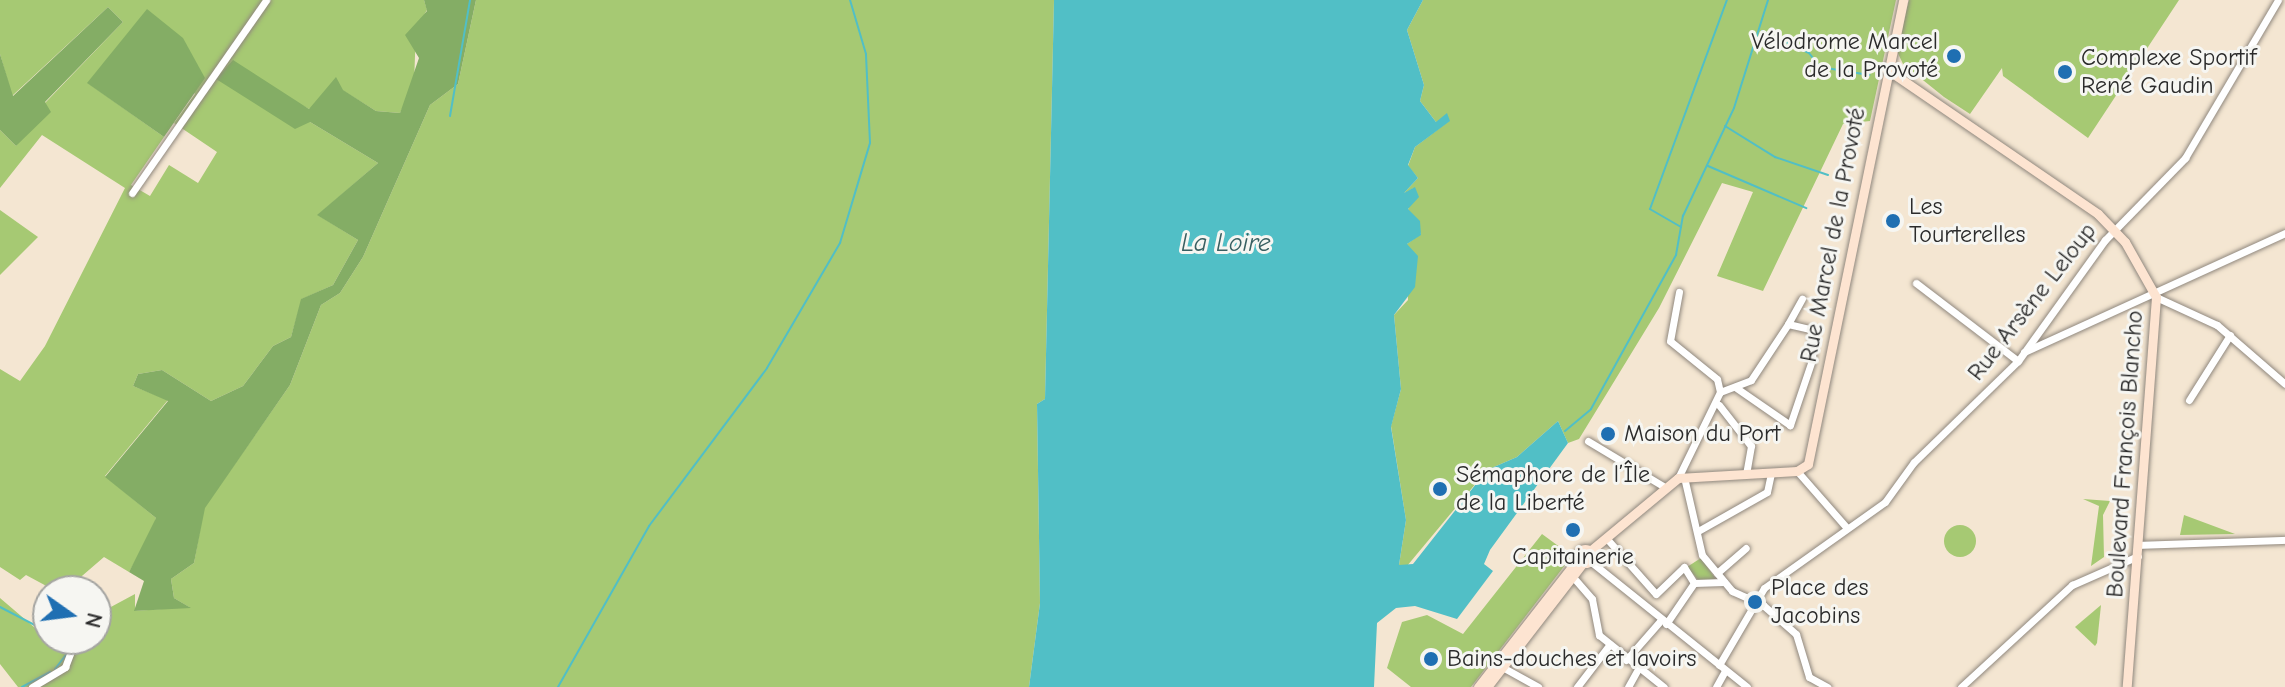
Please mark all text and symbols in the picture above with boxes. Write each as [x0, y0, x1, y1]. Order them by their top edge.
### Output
place label: Vélodrome Marcel de la Provoté [1751, 28, 1938, 84]
place label: Complexe Sportif René Gaudin [2081, 44, 2256, 100]
marker: Vélodrome Marcel de la Provoté [1945, 47, 1963, 65]
marker: Complexe Sportif René Gaudin [2056, 63, 2074, 81]
street label: Rue Marcel de la Provoté [1794, 105, 1872, 365]
place label: Les Tourterelles [1909, 193, 2026, 249]
marker: Les Tourterelles [1884, 212, 1902, 230]
street label: Rue Arsène Leloup [1962, 218, 2102, 386]
water label: La Loire [1181, 228, 1271, 260]
street label: Boulevard François Blancho [2101, 309, 2149, 599]
place label: Maison du Port [1624, 420, 1780, 448]
marker: Maison du Port [1599, 425, 1617, 443]
place label: Sémaphore de l’Île de la Liberté [1456, 461, 1650, 517]
marker: Sémaphore de l’Île de la Liberté [1431, 480, 1449, 498]
marker: Capitainerie [1564, 521, 1582, 539]
place label: Capitainerie [1512, 543, 1634, 571]
place label: Place des Jacobins [1771, 574, 1868, 630]
north arrow [32, 575, 112, 655]
marker: Place des Jacobins [1746, 593, 1764, 611]
text: N [79, 610, 108, 630]
place label: Bains-douches et lavoirs [1447, 645, 1697, 673]
marker: Bains-douches et lavoirs [1422, 650, 1440, 668]

